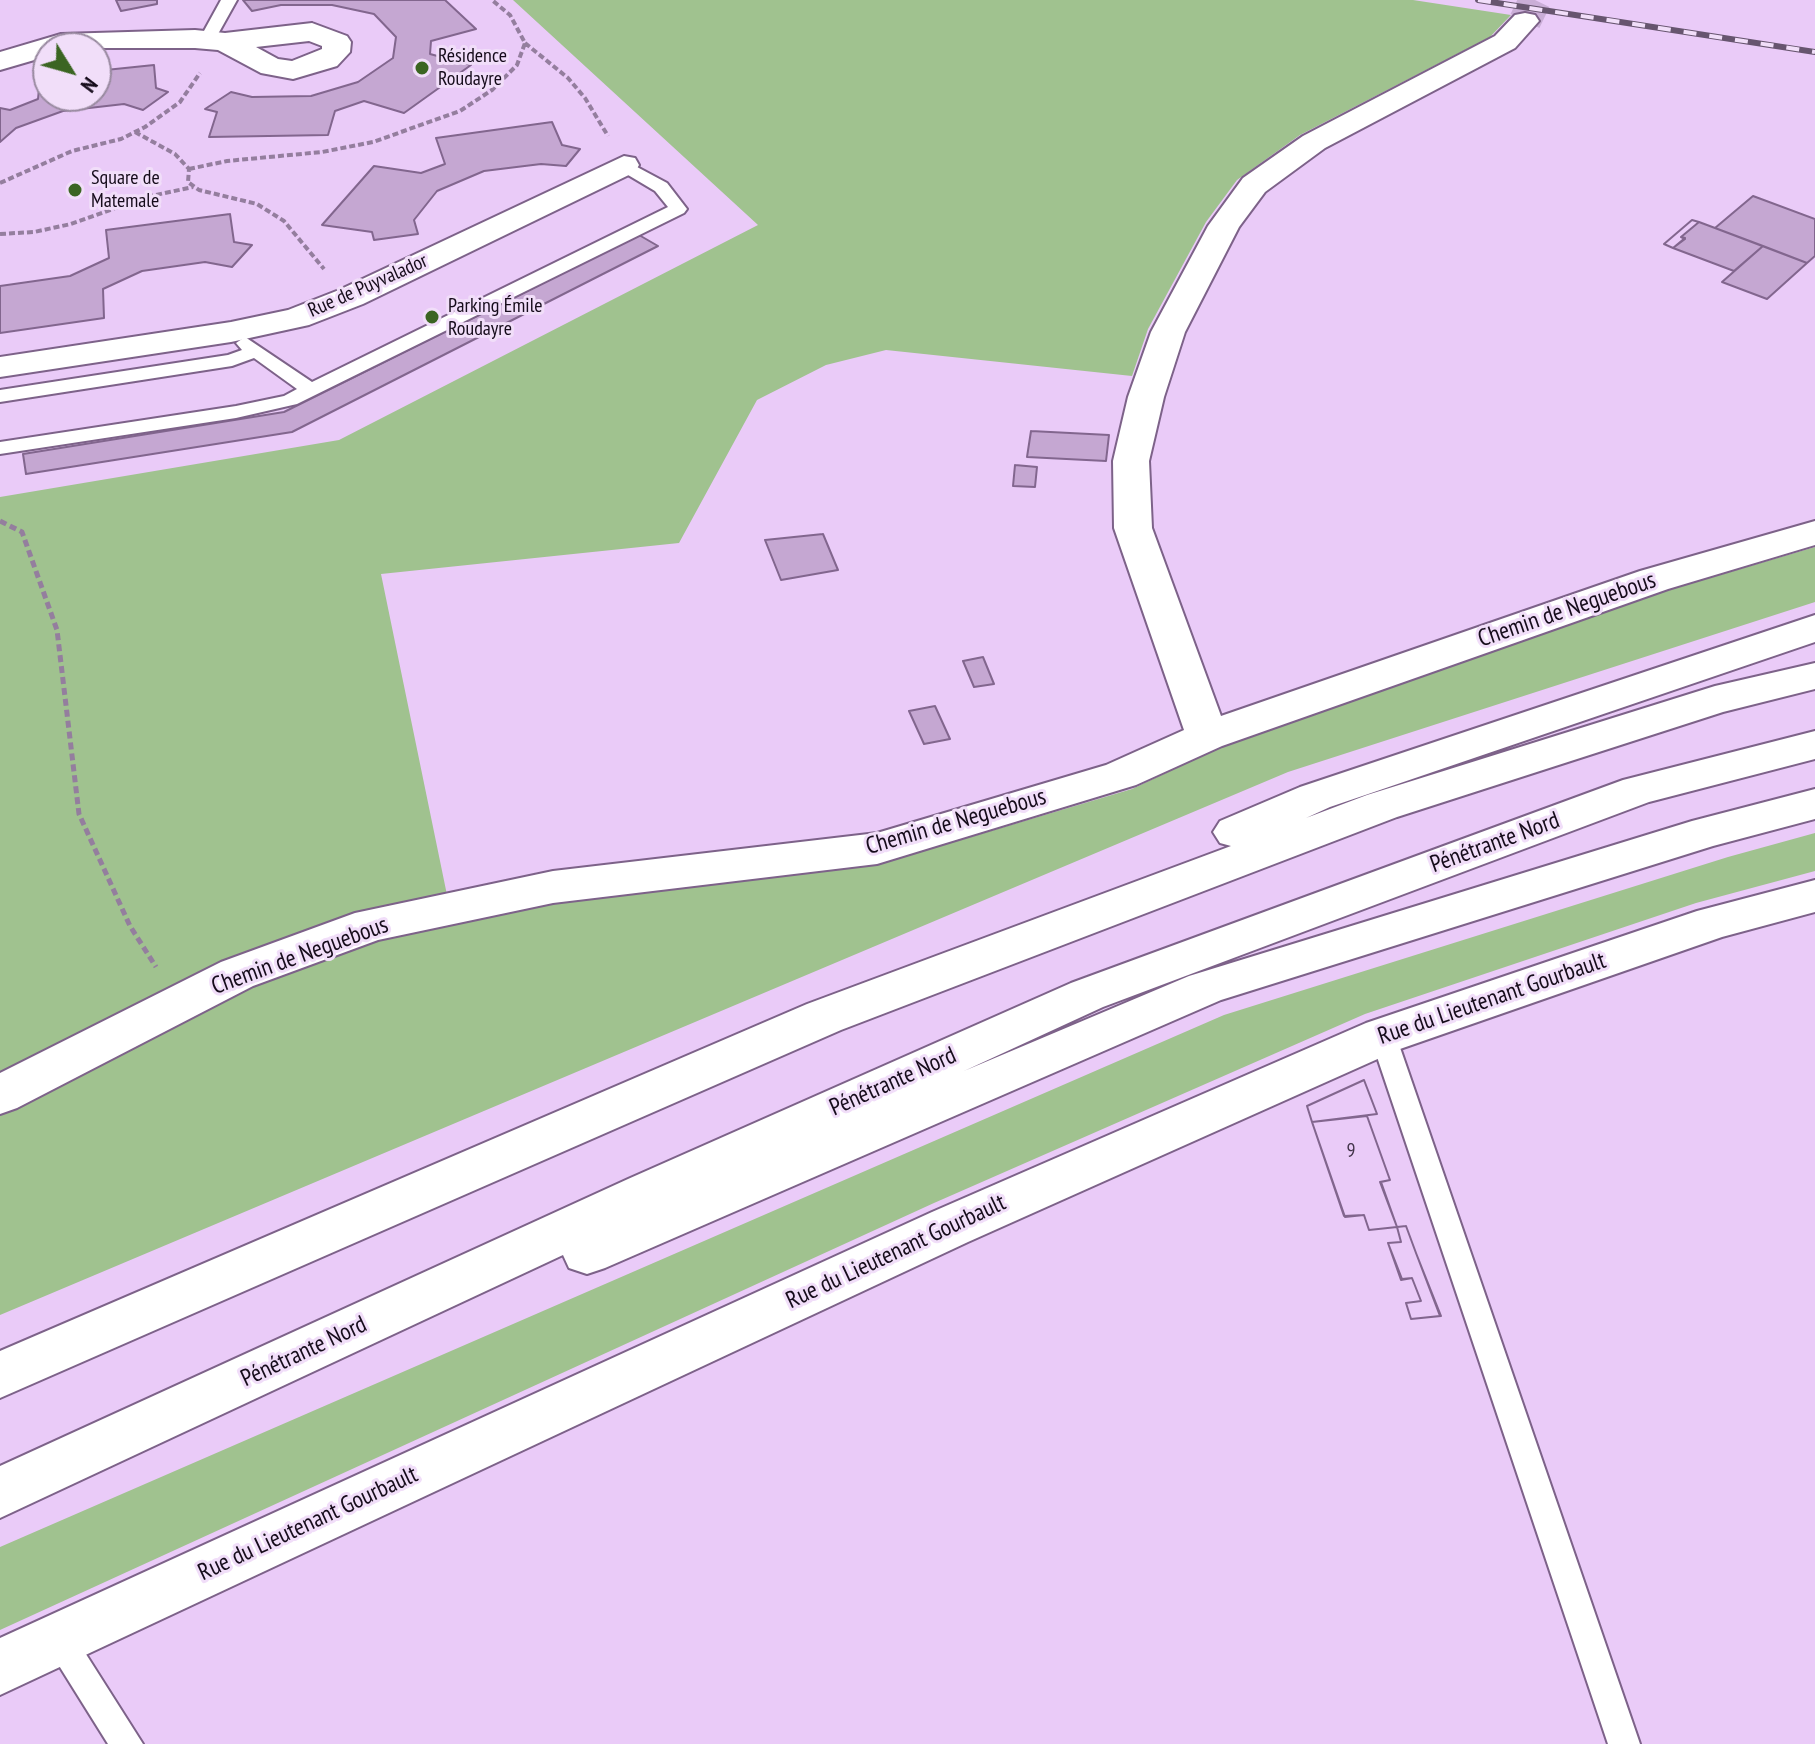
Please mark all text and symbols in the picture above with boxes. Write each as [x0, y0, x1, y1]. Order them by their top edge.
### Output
north arrow [32, 32, 112, 112]
place label: Résidence Roudayre [438, 44, 507, 91]
marker: Résidence Roudayre [413, 59, 431, 77]
text: N [75, 72, 104, 98]
place label: Square de Matemale [91, 166, 160, 213]
marker: Square de Matemale [66, 181, 84, 199]
street label: Rue de Puyvalador [305, 249, 431, 323]
place label: Parking Émile Roudayre [448, 294, 543, 341]
marker: Parking Émile Roudayre [423, 308, 441, 326]
street label: Chemin de Neguebous [1474, 566, 1660, 654]
street label: Chemin de Neguebous [863, 783, 1049, 861]
street label: Pénétrante Nord [1426, 806, 1564, 880]
street label: Chemin de Neguebous [208, 911, 392, 1001]
street label: Rue du Lieutenant Gourbault [1374, 947, 1610, 1051]
street label: Pénétrante Nord [825, 1041, 961, 1123]
house number: 9 [1347, 1139, 1355, 1163]
street label: Rue du Lieutenant Gourbault [782, 1188, 1010, 1316]
street label: Pénétrante Nord [237, 1310, 371, 1394]
street label: Rue du Lieutenant Gourbault [194, 1460, 422, 1588]

